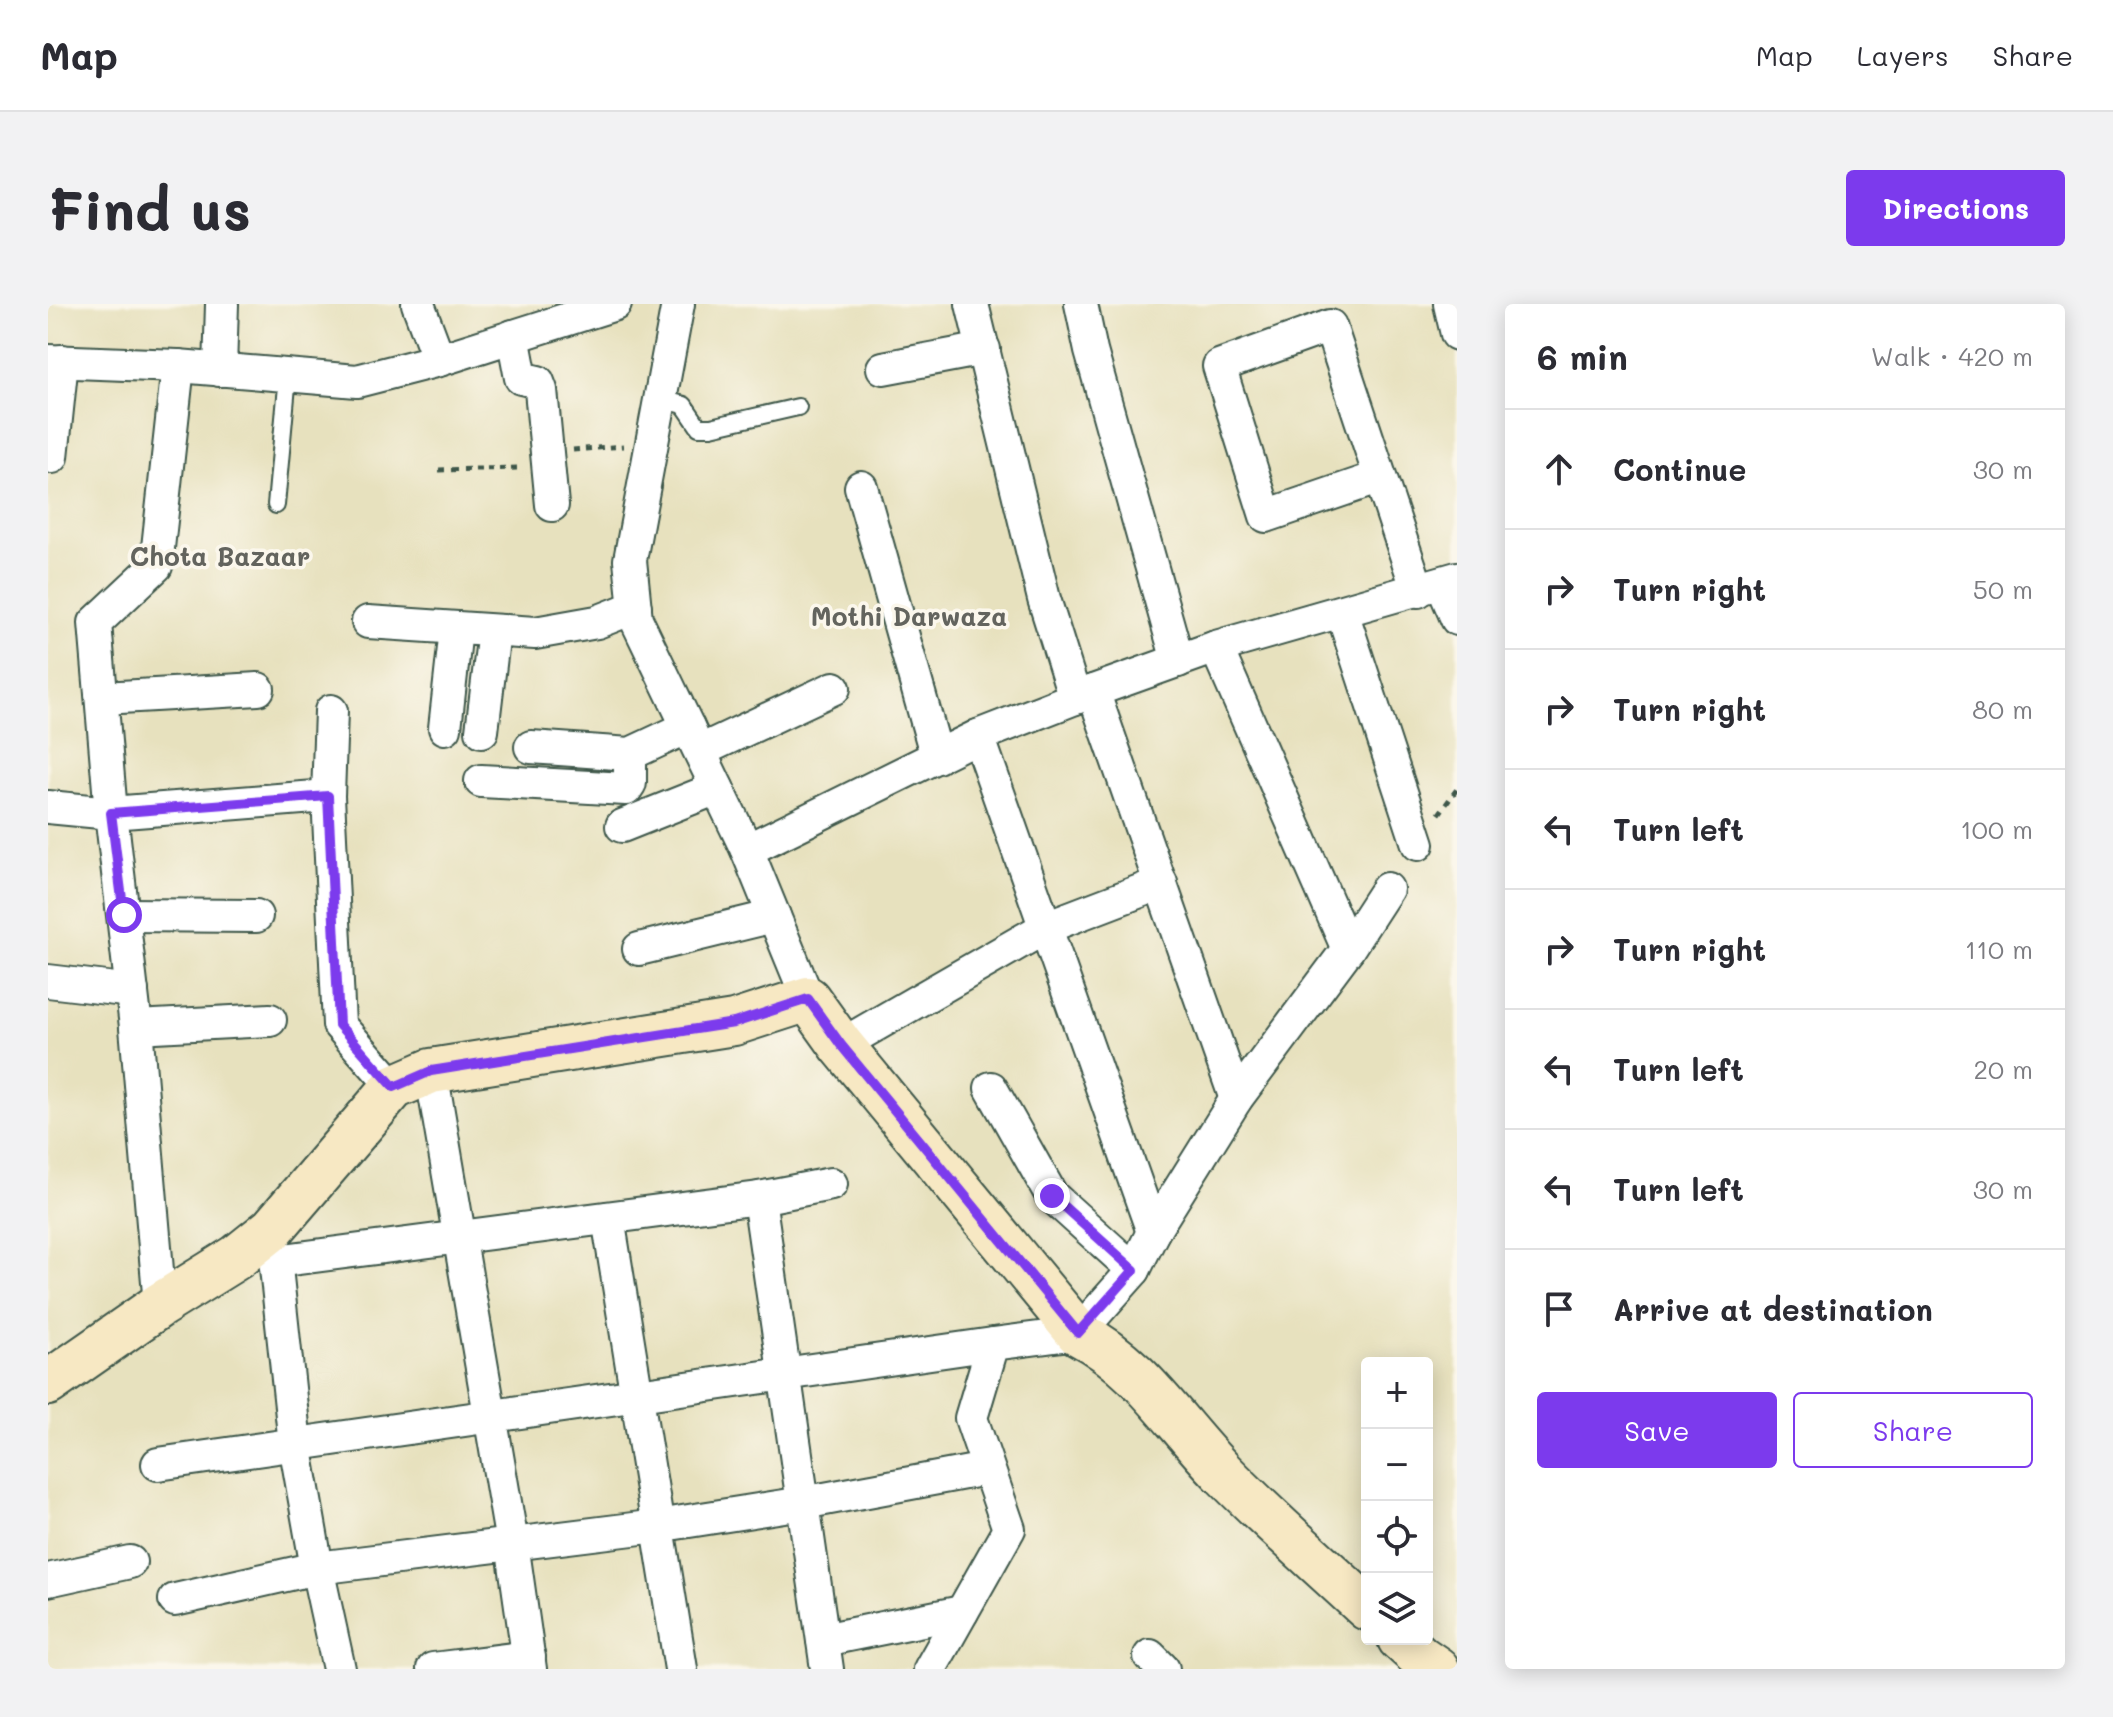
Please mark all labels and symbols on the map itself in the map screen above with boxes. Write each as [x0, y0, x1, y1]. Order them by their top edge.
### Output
district label: Chota Bazaar [130, 539, 310, 573]
district label: Mothi Darwaza [811, 599, 1007, 633]
route start [106, 897, 142, 933]
route end [1034, 1178, 1070, 1214]

